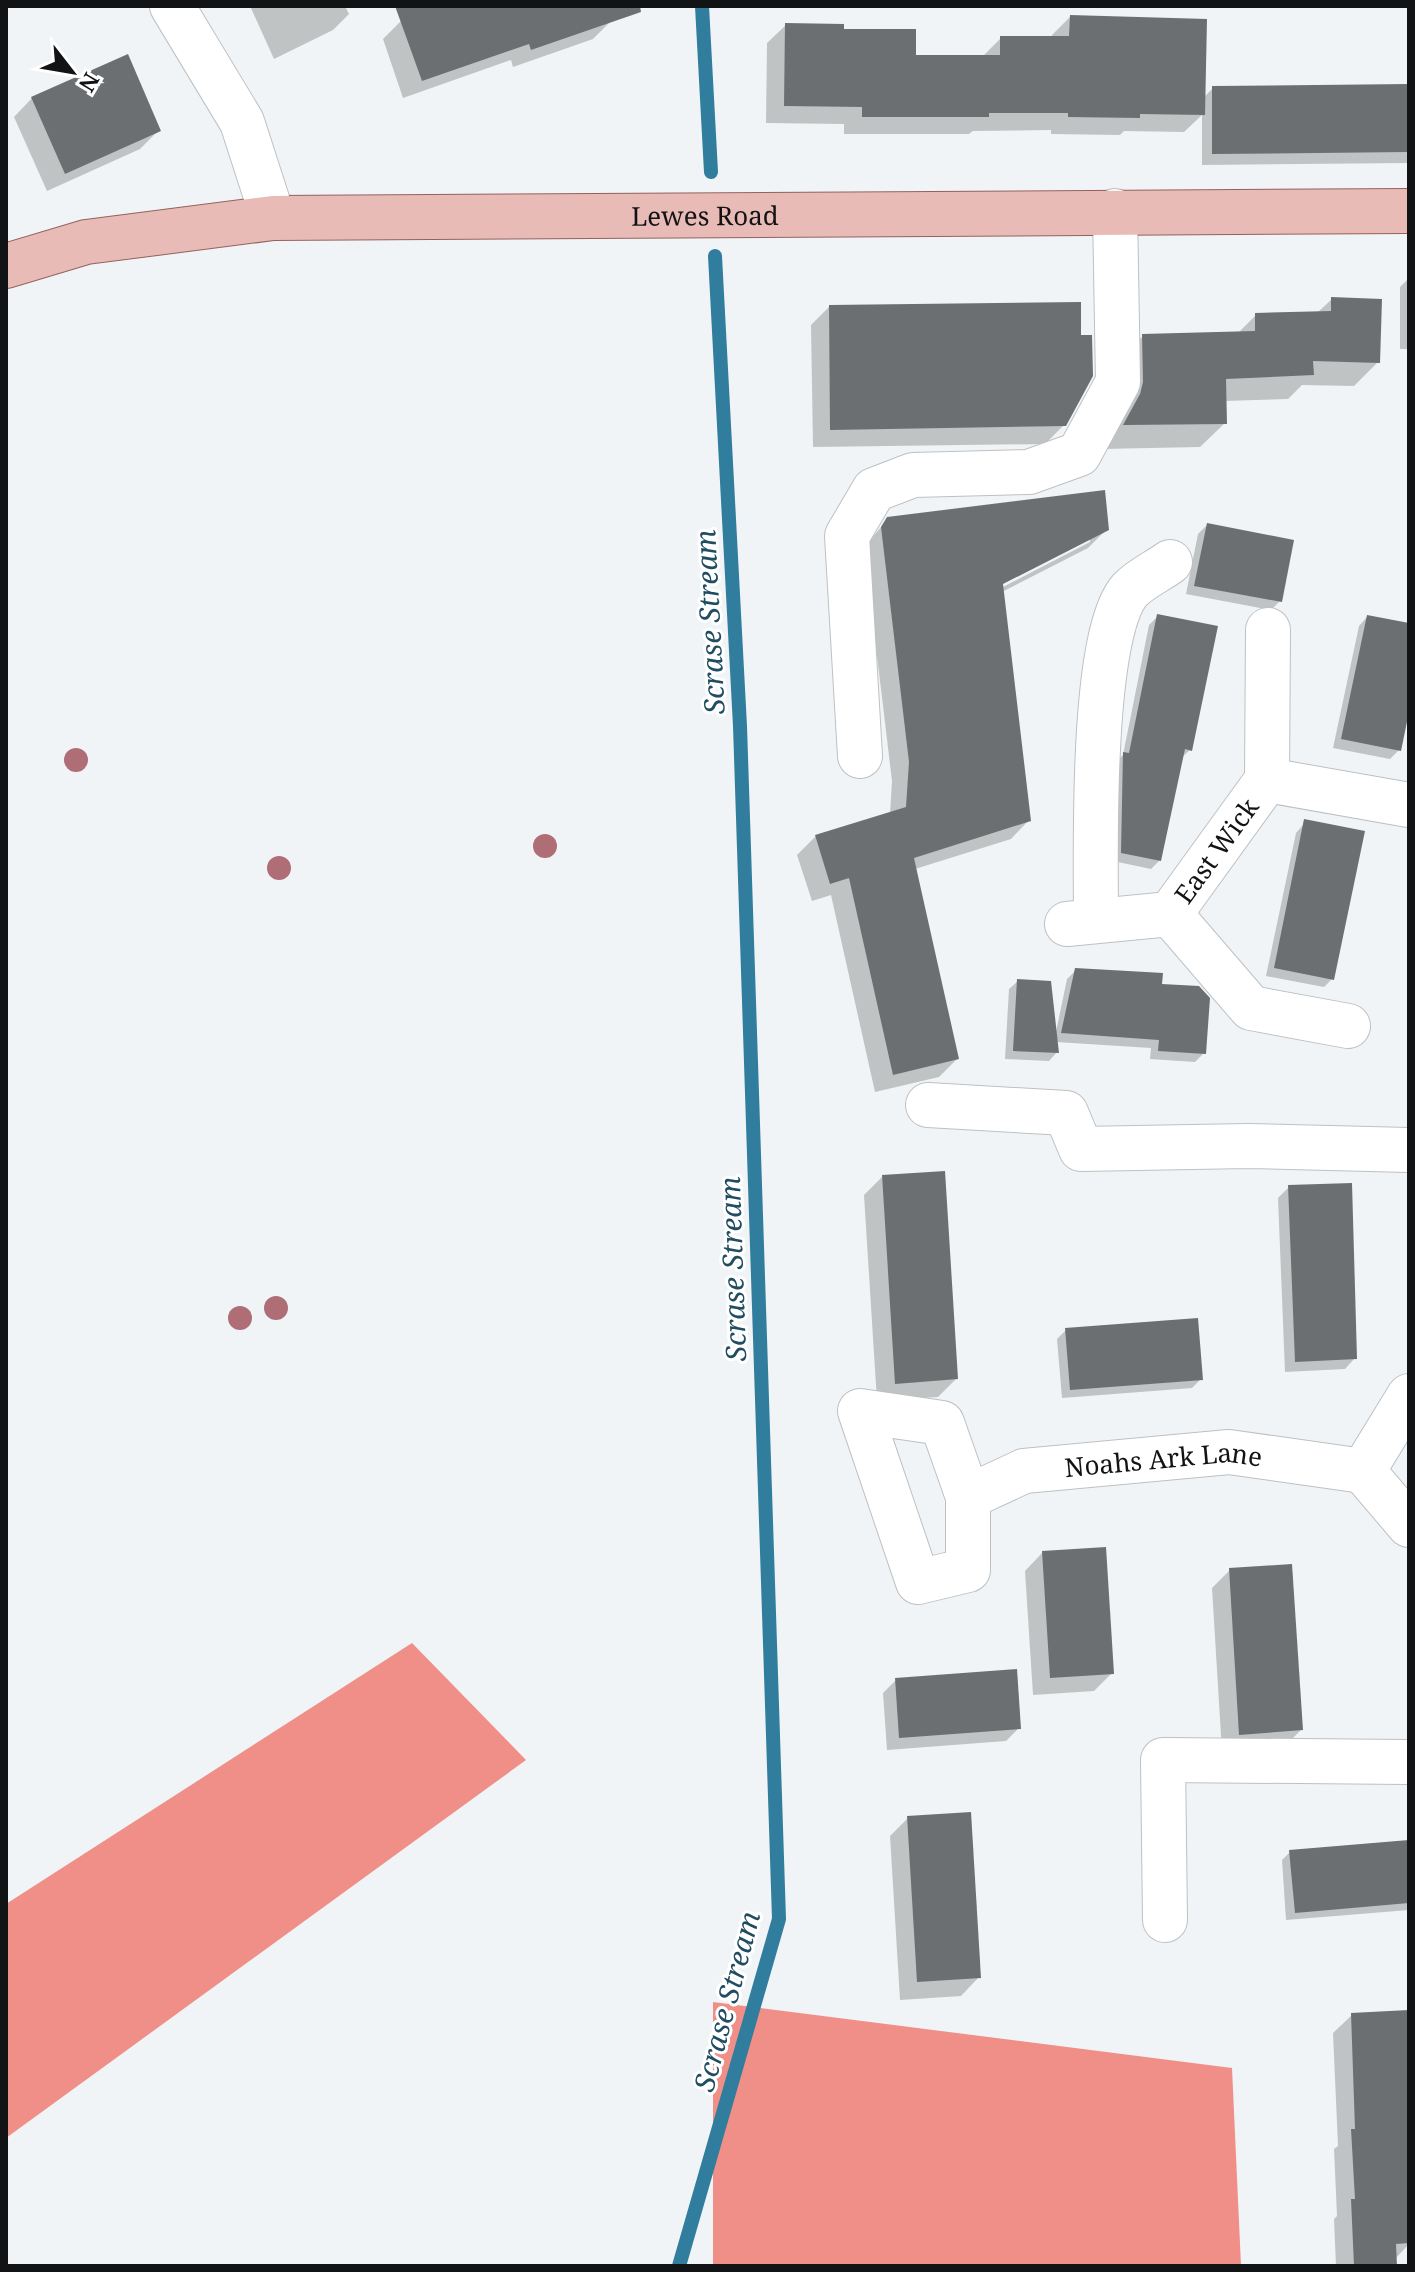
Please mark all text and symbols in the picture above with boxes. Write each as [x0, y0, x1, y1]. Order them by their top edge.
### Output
north arrow [32, 32, 112, 112]
text: N [73, 68, 107, 98]
street label: Lewes Road [631, 197, 779, 234]
water label: Scrase Stream [685, 529, 733, 715]
street label: East Wick [1166, 790, 1267, 910]
water label: Scrase Stream [710, 1176, 754, 1362]
street label: Noahs Ark Lane [1063, 1434, 1265, 1485]
water label: Scrase Stream [684, 1907, 768, 2095]

